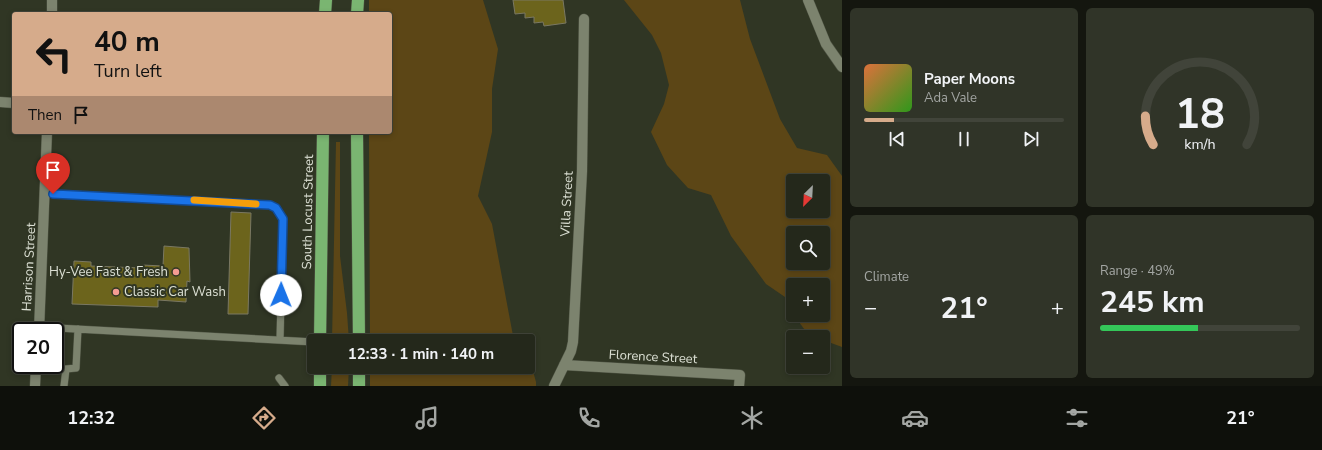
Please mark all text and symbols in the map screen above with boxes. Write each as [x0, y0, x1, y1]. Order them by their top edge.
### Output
text: 40 m [94, 23, 160, 61]
icon: left [28, 28, 80, 80]
text: Turn left [94, 59, 162, 83]
text: Paper Moons [924, 69, 1015, 89]
text: 18 [1175, 86, 1225, 143]
text: Ada Vale [924, 89, 977, 107]
icon: arrive [70, 104, 92, 126]
text: Then [28, 105, 62, 125]
icon: previous [886, 128, 908, 150]
icon: pause [953, 128, 975, 150]
icon: next [1020, 128, 1042, 150]
text: km/h [1184, 135, 1216, 154]
pin [36, 153, 70, 194]
street label: South Locust Street [298, 154, 318, 270]
icon: arrive [42, 159, 64, 181]
street label: Villa Street [556, 170, 578, 238]
north arrow [786, 174, 830, 218]
map controls [786, 174, 830, 374]
street label: Harrison Street [18, 222, 40, 312]
button: search [786, 226, 830, 270]
text: Range · 49% [1100, 262, 1175, 280]
place label: Hy-Vee Fast & Fresh [49, 263, 168, 281]
marker: Hy-Vee Fast & Fresh [171, 267, 181, 277]
text: Climate [864, 268, 909, 286]
position arrow [260, 274, 302, 316]
button: + [786, 278, 830, 322]
text: 245 km [1100, 282, 1205, 323]
place label: Classic Car Wash [124, 283, 226, 301]
marker: Classic Car Wash [111, 287, 121, 297]
text: 21° [940, 288, 988, 329]
text: − [864, 293, 877, 323]
text: + [1051, 293, 1064, 323]
speed limit sign: 20 [12, 322, 64, 374]
button: − [786, 330, 830, 374]
text: 12:33 · 1 min · 140 m [348, 344, 494, 364]
street label: Florence Street [608, 346, 698, 368]
icon: directions [250, 404, 278, 432]
icon: music [413, 404, 441, 432]
icon: phone [575, 404, 603, 432]
icon: climate [738, 404, 766, 432]
icon: car [901, 404, 929, 432]
icon: filters [1063, 404, 1091, 432]
text: 12:32 [67, 406, 115, 430]
text: 21° [1226, 406, 1255, 430]

